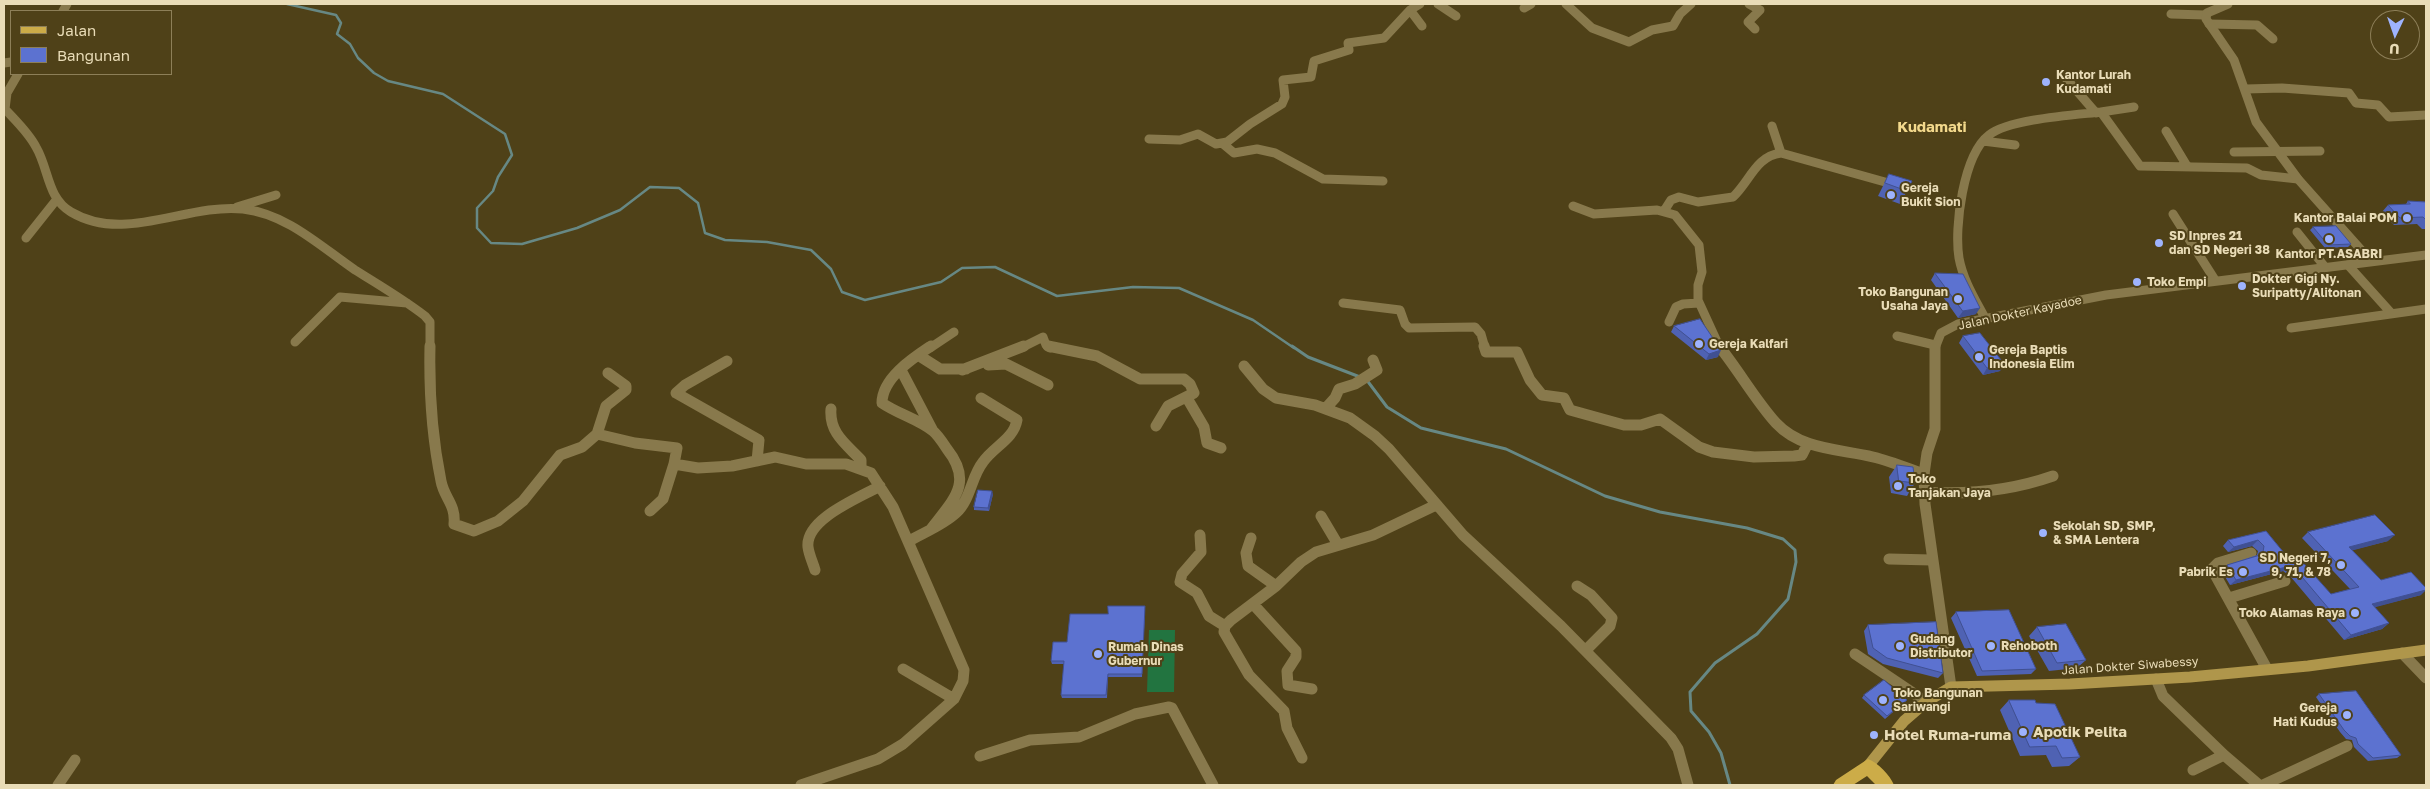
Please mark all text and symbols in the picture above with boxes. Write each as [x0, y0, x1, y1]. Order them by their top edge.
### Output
legend [10, 10, 172, 75]
north arrow [2370, 10, 2420, 60]
text: Jalan [57, 21, 96, 39]
text: U [2389, 41, 2400, 58]
text: Bangunan [57, 46, 130, 64]
place label: Kantor Lurah Kudamati [2056, 68, 2131, 96]
marker: Kantor Lurah Kudamati [2040, 76, 2052, 88]
district label: Kudamati [1897, 118, 1967, 136]
place label: Gereja Bukit Sion [1901, 181, 1960, 209]
marker: Gereja Bukit Sion [1885, 189, 1897, 201]
place label: Kantor Balai POM [2294, 211, 2397, 225]
marker: Kantor Balai POM [2401, 212, 2413, 224]
place label: SD Inpres 21 dan SD Negeri 38 [2169, 229, 2270, 257]
marker: Kantor PT.ASABRI [2323, 233, 2335, 245]
marker: SD Inpres 21 dan SD Negeri 38 [2153, 237, 2165, 249]
place label: Kantor PT.ASABRI [2276, 247, 2382, 261]
place label: Dokter Gigi Ny. Suripatty/Alitonan [2252, 272, 2361, 300]
place label: Toko Empi [2147, 275, 2207, 289]
marker: Toko Empi [2131, 276, 2143, 288]
marker: Dokter Gigi Ny. Suripatty/Alitonan [2236, 280, 2248, 292]
place label: Toko Bangunan Usaha Jaya [1858, 285, 1948, 313]
marker: Toko Bangunan Usaha Jaya [1952, 293, 1964, 305]
street label: Jalan Dokter Kayadoe [1957, 293, 2083, 333]
place label: Gereja Kalfari [1709, 337, 1788, 351]
marker: Gereja Kalfari [1693, 338, 1705, 350]
place label: Gereja Baptis Indonesia Elim [1989, 343, 2075, 371]
marker: Gereja Baptis Indonesia Elim [1973, 351, 1985, 363]
place label: Toko Tanjakan Jaya [1908, 472, 1991, 500]
marker: Toko Tanjakan Jaya [1892, 480, 1904, 492]
place label: Sekolah SD, SMP, & SMA Lentera [2053, 519, 2156, 547]
marker: Sekolah SD, SMP, & SMA Lentera [2037, 527, 2049, 539]
place label: SD Negeri 7, 9, 71, & 78 [2259, 551, 2331, 579]
marker: SD Negeri 7, 9, 71, & 78 [2335, 559, 2347, 571]
place label: Pabrik Es [2179, 565, 2233, 579]
marker: Pabrik Es [2237, 566, 2249, 578]
place label: Toko Alamas Raya [2239, 606, 2345, 620]
marker: Toko Alamas Raya [2349, 607, 2361, 619]
place label: Gudang Distributor [1910, 632, 1972, 660]
place label: Rehoboth [2001, 639, 2057, 653]
place label: Rumah Dinas Gubernur [1108, 640, 1184, 668]
marker: Gudang Distributor [1894, 640, 1906, 652]
marker: Rehoboth [1985, 640, 1997, 652]
marker: Rumah Dinas Gubernur [1092, 648, 1104, 660]
street label: Jalan Dokter Siwabessy [2061, 654, 2199, 678]
place label: Toko Bangunan Sariwangi [1893, 686, 1983, 714]
marker: Toko Bangunan Sariwangi [1877, 694, 1889, 706]
place label: Gereja Hati Kudus [2273, 701, 2337, 729]
marker: Gereja Hati Kudus [2341, 709, 2353, 721]
place label: Apotik Pelita [2033, 723, 2127, 741]
place label: Hotel Ruma-ruma [1884, 726, 2011, 744]
marker: Apotik Pelita [2017, 726, 2029, 738]
marker: Hotel Ruma-ruma [1868, 729, 1880, 741]

